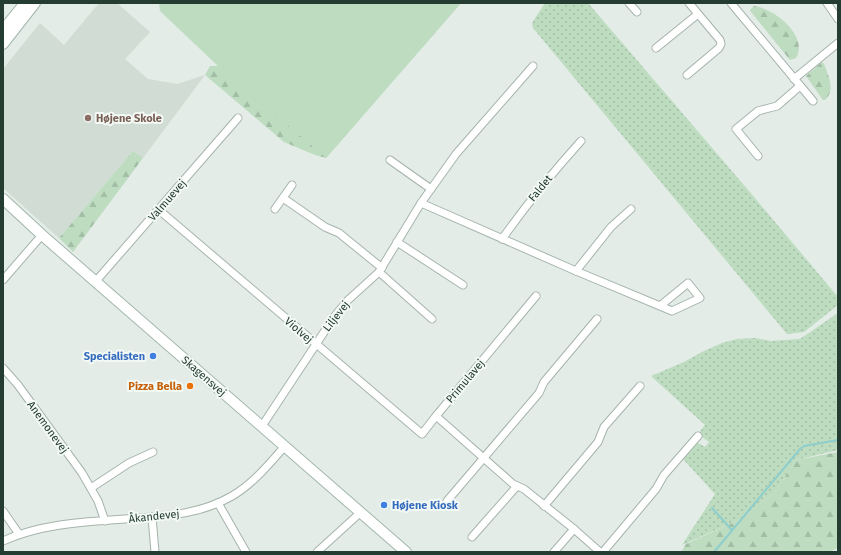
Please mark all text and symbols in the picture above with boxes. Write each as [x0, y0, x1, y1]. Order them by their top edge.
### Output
place label: Højene Skole [96, 112, 162, 125]
marker: Højene Skole [83, 113, 93, 123]
street label: Faldet [526, 172, 555, 204]
street label: Valmuevej [146, 177, 189, 224]
street label: Liljevej [320, 298, 352, 334]
street label: Violvej [282, 315, 315, 346]
place label: Specialisten [84, 350, 145, 363]
marker: Specialisten [148, 351, 158, 361]
street label: Skagensvej [179, 354, 229, 399]
street label: Primulavej [443, 357, 487, 406]
place label: Pizza Bella [128, 380, 182, 393]
marker: Pizza Bella [185, 381, 195, 391]
street label: Anemonevej [24, 399, 71, 456]
place label: Højene Kiosk [392, 499, 459, 512]
marker: Højene Kiosk [379, 500, 389, 510]
street label: Åkandevej [128, 506, 180, 526]

